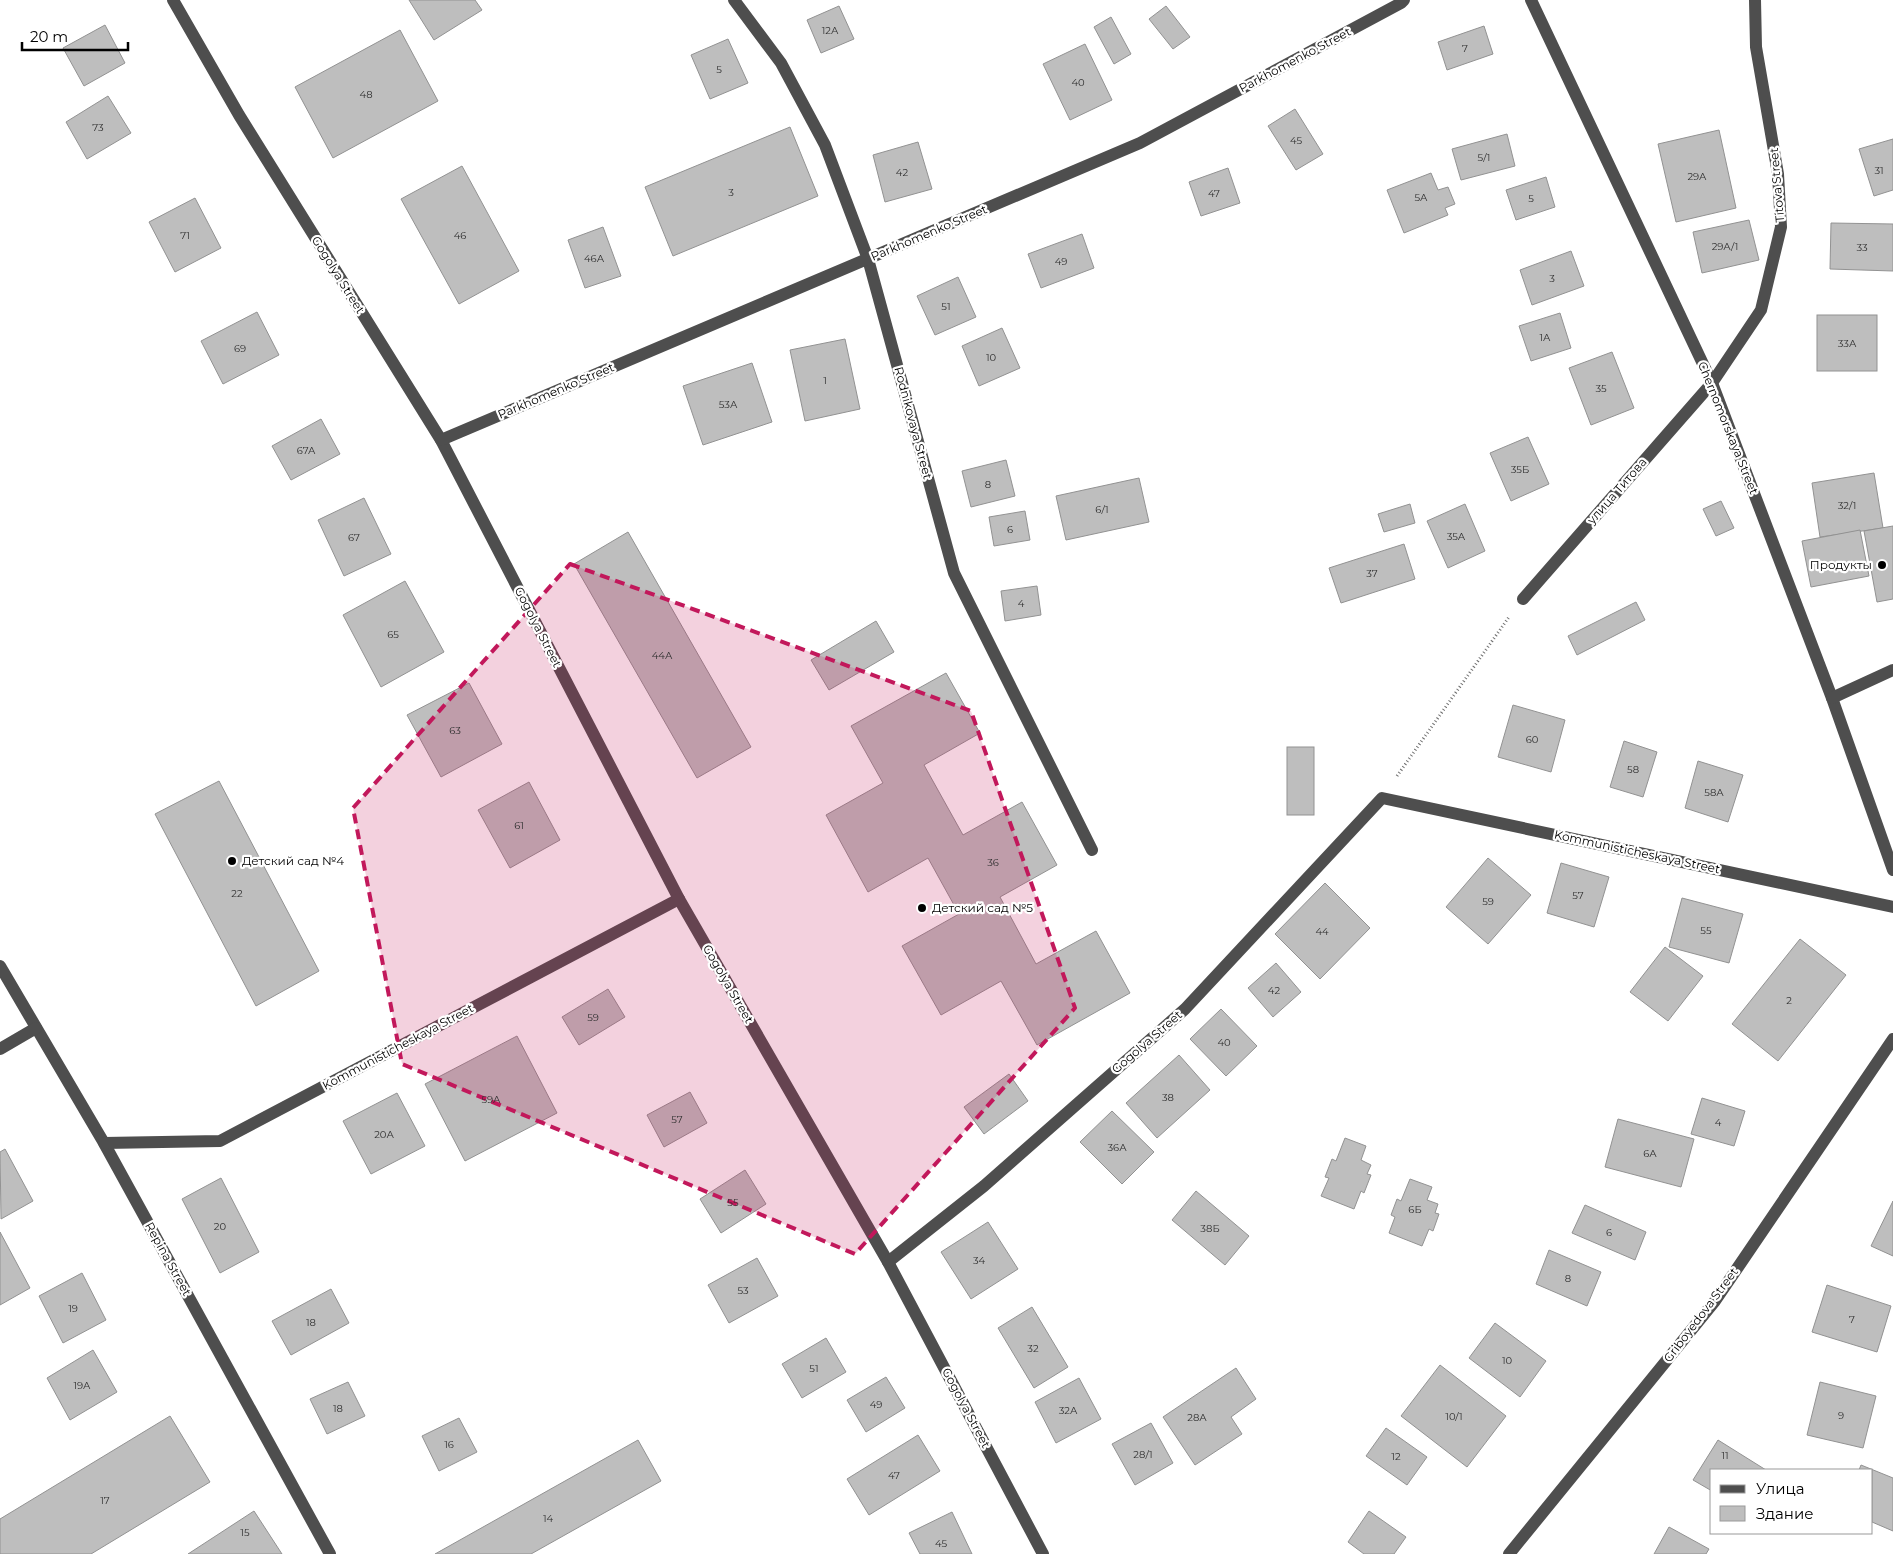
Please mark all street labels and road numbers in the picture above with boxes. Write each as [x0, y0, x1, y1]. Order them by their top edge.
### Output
street label: Parkhomenko Street [1236, 24, 1354, 96]
street label: Titova Street [1766, 147, 1787, 223]
street label: Parkhomenko Street [868, 201, 989, 264]
street label: Gogolya Street [309, 233, 368, 316]
street label: Parkhomenko Street [495, 359, 616, 422]
street label: Chernomorskaya Street [1695, 359, 1762, 496]
street label: Rodnikovaya Street [891, 365, 936, 481]
street label: улица Титова [1583, 454, 1650, 528]
street label: Gogolya Street [512, 584, 565, 670]
street label: Kommunisticheskaya Street [1553, 827, 1722, 876]
street label: Gogolya Street [700, 942, 757, 1026]
street label: Kommunisticheskaya Street [320, 1000, 476, 1093]
street label: Gogolya Street [1108, 1007, 1185, 1076]
street label: Repina Street [142, 1219, 195, 1298]
street label: Griboyedova Street [1660, 1264, 1741, 1365]
street label: Gogolya Street [939, 1365, 994, 1450]

